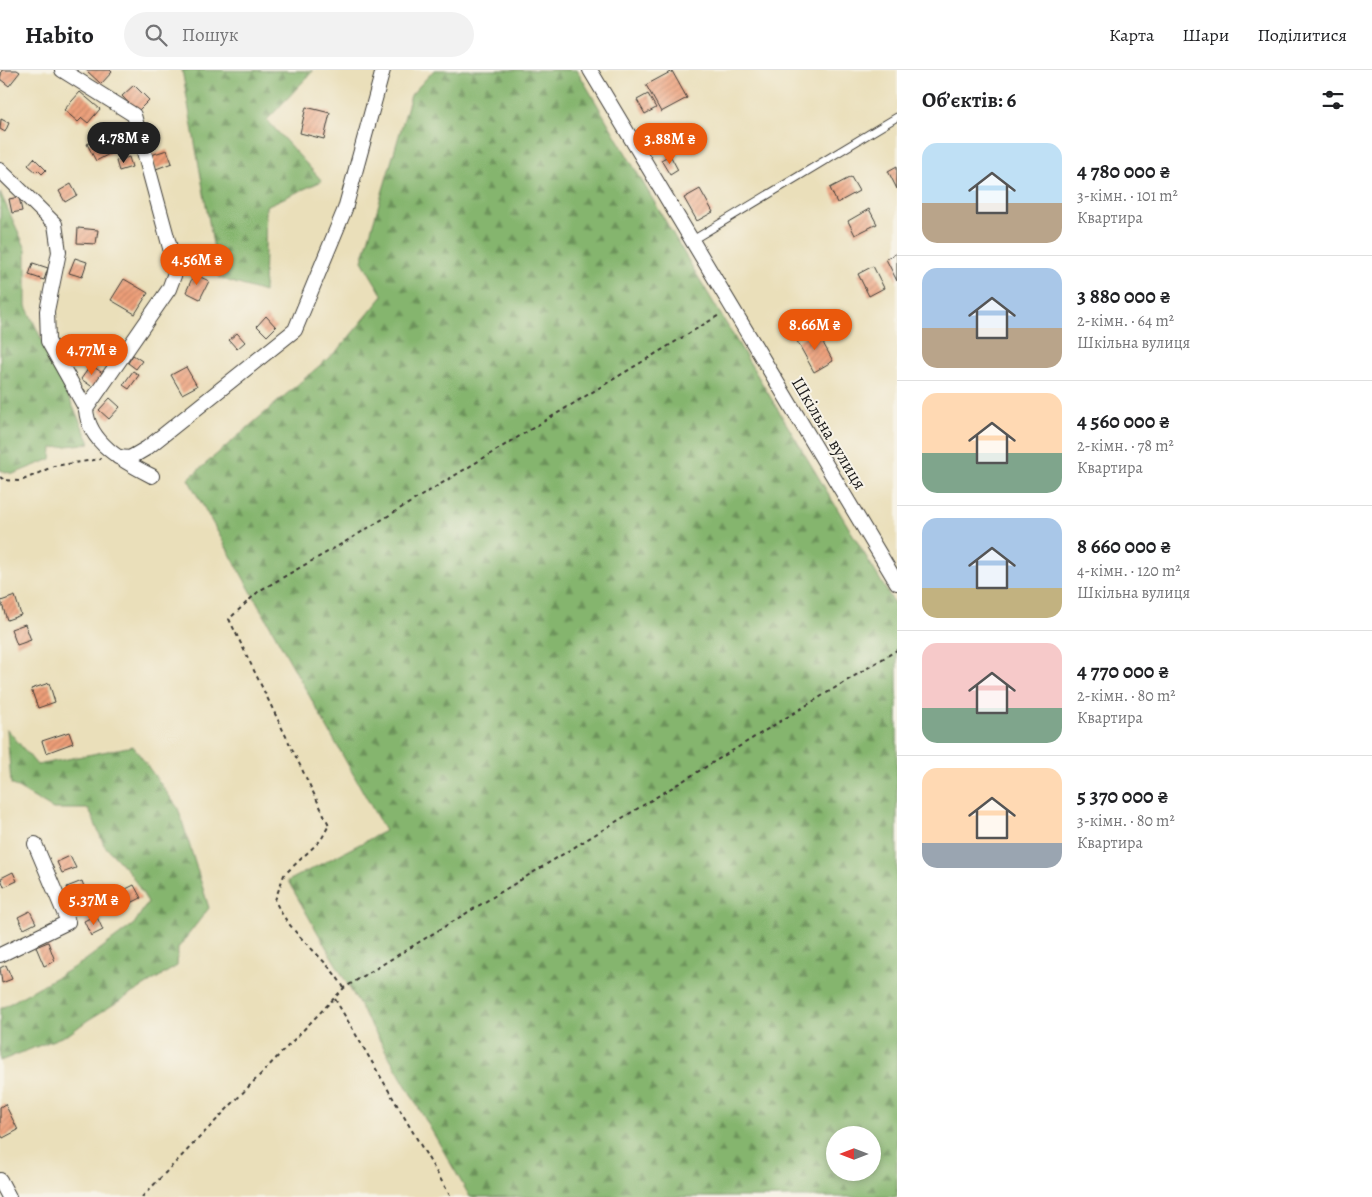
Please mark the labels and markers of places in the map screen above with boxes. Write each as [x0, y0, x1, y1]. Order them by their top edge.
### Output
pin: 4.78M ₴ [78, 122, 170, 164]
pin: 3.88M ₴ [624, 122, 716, 165]
pin: 4.56M ₴ [151, 244, 243, 286]
pin: 8.66M ₴ [769, 308, 861, 351]
pin: 4.77M ₴ [46, 334, 138, 376]
pin: 5.37M ₴ [48, 884, 140, 926]

